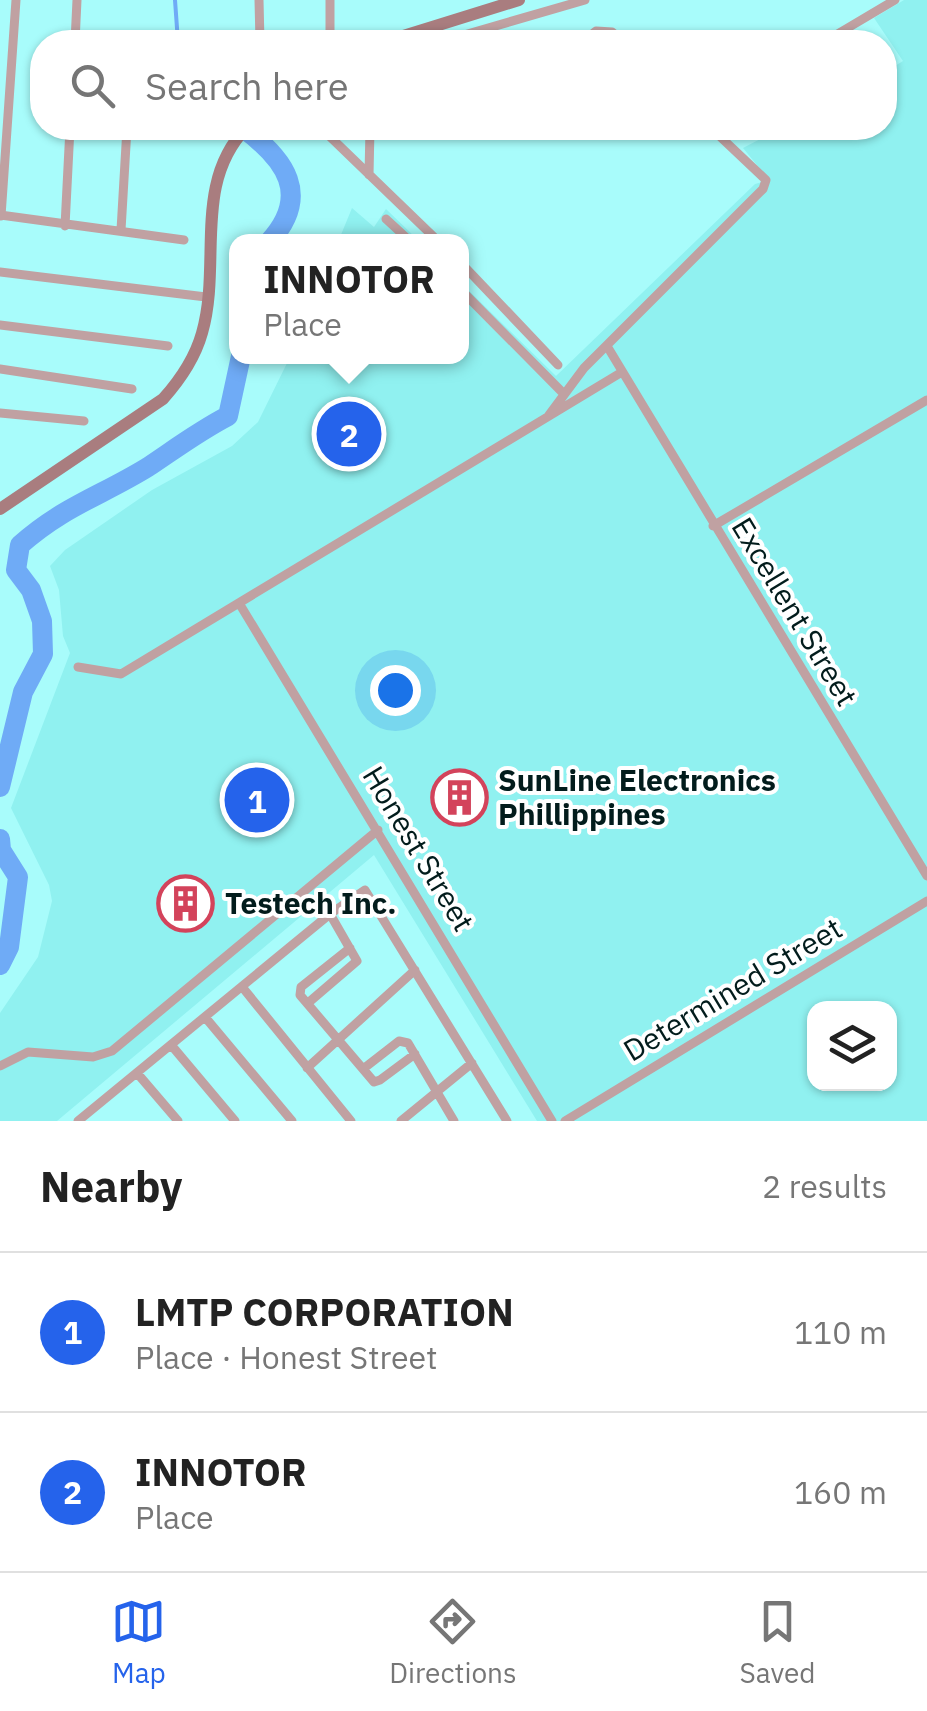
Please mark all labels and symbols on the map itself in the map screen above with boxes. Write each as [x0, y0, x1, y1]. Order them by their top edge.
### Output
pin: 2 [316, 396, 382, 472]
street label: Excellent Street [724, 510, 867, 713]
your location [370, 665, 421, 716]
street label: Honest Street [355, 759, 484, 938]
place label: SunLine Electronics Phillippines [498, 760, 776, 833]
pin: 1 [224, 762, 290, 838]
building icon: SunLine Electronics Phillippines [429, 768, 489, 828]
building icon: Testech Inc. [156, 874, 216, 934]
place label: Testech Inc. [225, 883, 397, 922]
street label: Determined Street [616, 908, 849, 1069]

